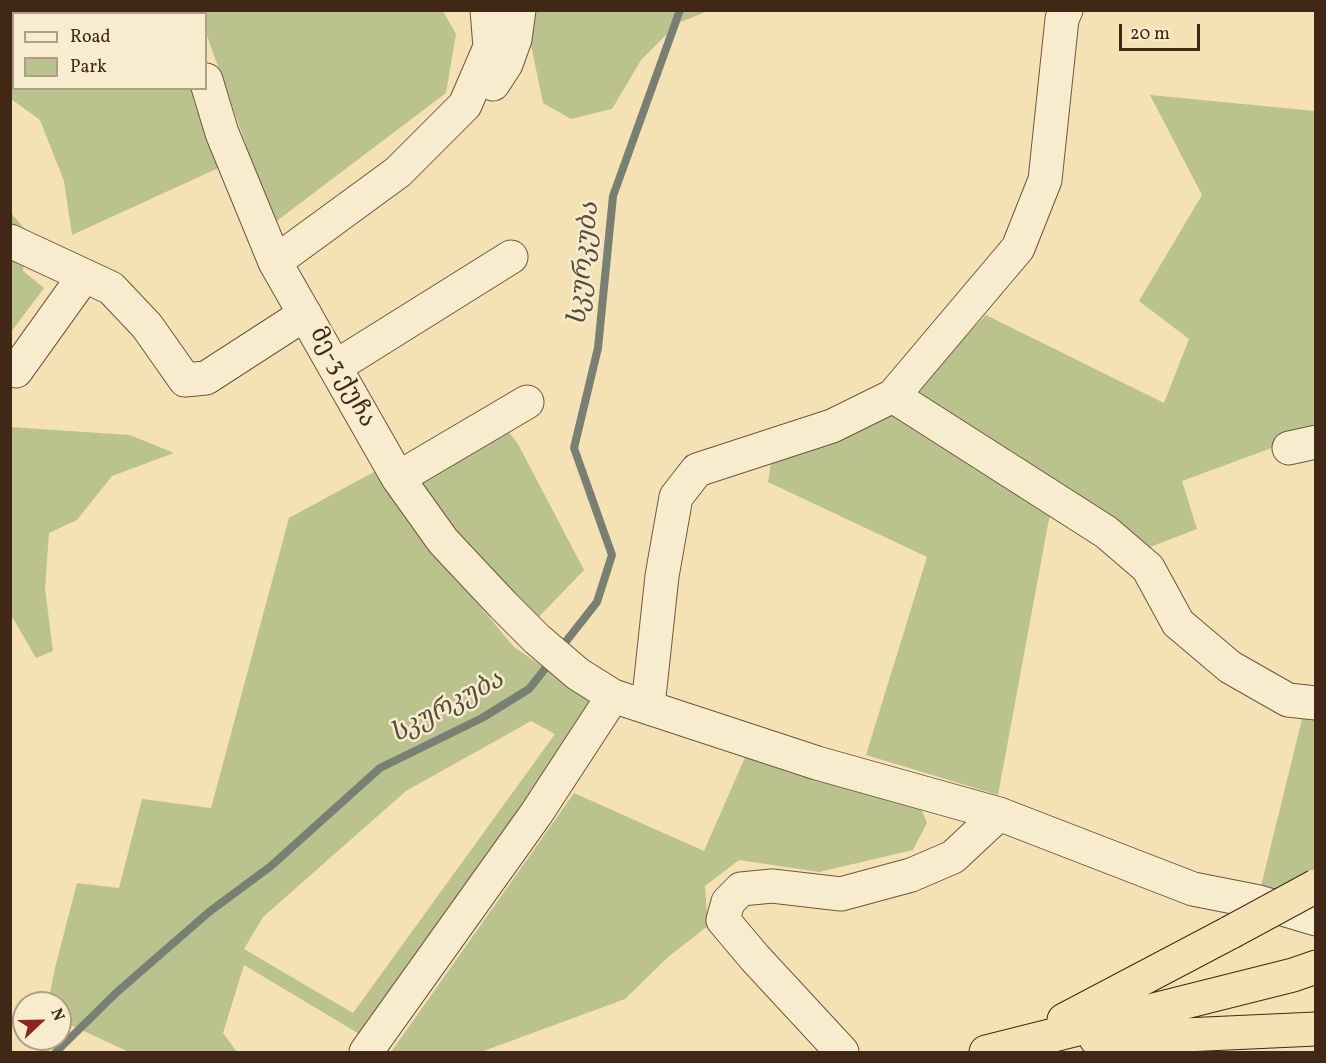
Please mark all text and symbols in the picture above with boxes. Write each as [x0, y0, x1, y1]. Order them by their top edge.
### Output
legend [12, 12, 207, 90]
scale bar [1122, 12, 1203, 50]
text: 20 m [1130, 22, 1170, 47]
text: Road [70, 25, 111, 50]
text: Park [70, 55, 107, 80]
water label: სკურკუბა [564, 201, 608, 327]
street label: მე-3 ქუჩა [302, 323, 380, 433]
water label: სკურკუბა [386, 666, 510, 752]
north arrow [12, 991, 72, 1051]
text: N [44, 1005, 69, 1025]

